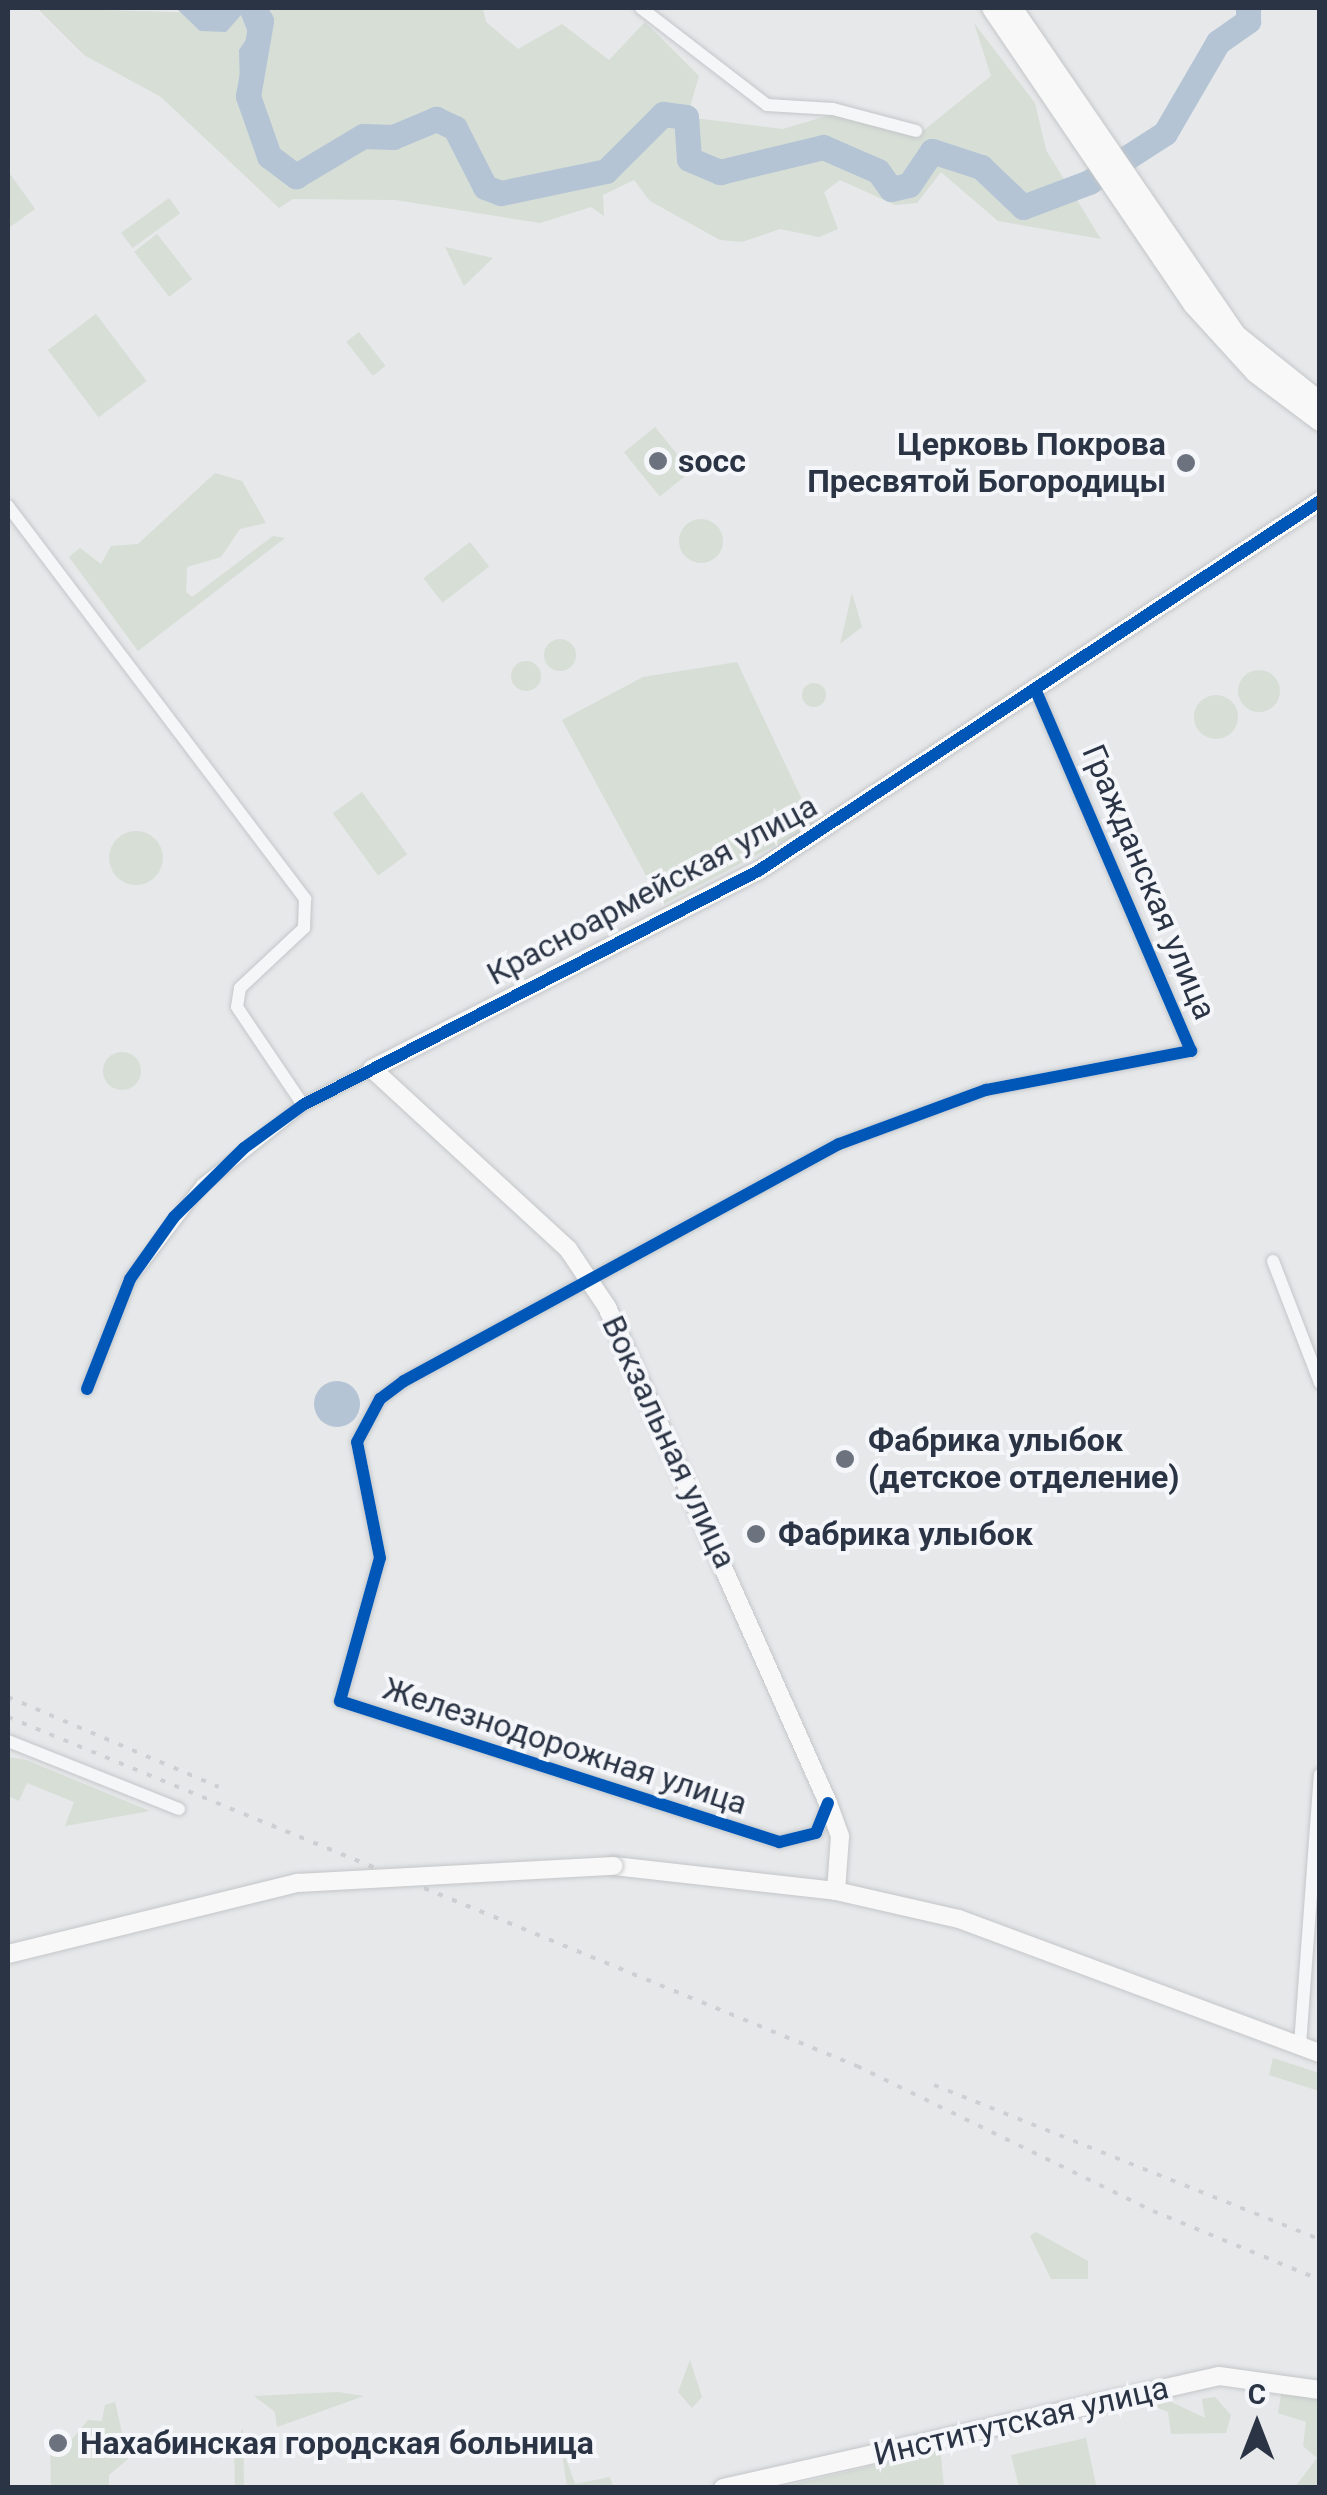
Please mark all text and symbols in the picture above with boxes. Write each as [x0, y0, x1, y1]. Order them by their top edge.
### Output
place label: Церковь Покрова Пресвятой Богородицы [807, 426, 1166, 501]
place label: socc [678, 442, 746, 480]
marker: socc [647, 450, 669, 472]
marker: Церковь Покрова Пресвятой Богородицы [1175, 452, 1197, 474]
street label: Гражданская улица [1074, 739, 1224, 1025]
street label: Красноармейская улица [480, 787, 824, 993]
street label: Вокзальная улица [594, 1310, 744, 1574]
place label: Фабрика улыбок (детское отделение) [868, 1422, 1180, 1497]
marker: Фабрика улыбок (детское отделение) [832, 1446, 858, 1472]
place label: Фабрика улыбок [778, 1515, 1033, 1553]
marker: Фабрика улыбок [743, 1521, 769, 1547]
street label: Железнодорожная улица [378, 1669, 752, 1823]
street label: Институтская улица [870, 2368, 1172, 2474]
north arrow [1207, 2375, 1307, 2475]
text: С [1248, 2378, 1266, 2411]
place label: Нахабинская городская больница [80, 2424, 594, 2462]
marker: Нахабинская городская больница [45, 2430, 71, 2456]

